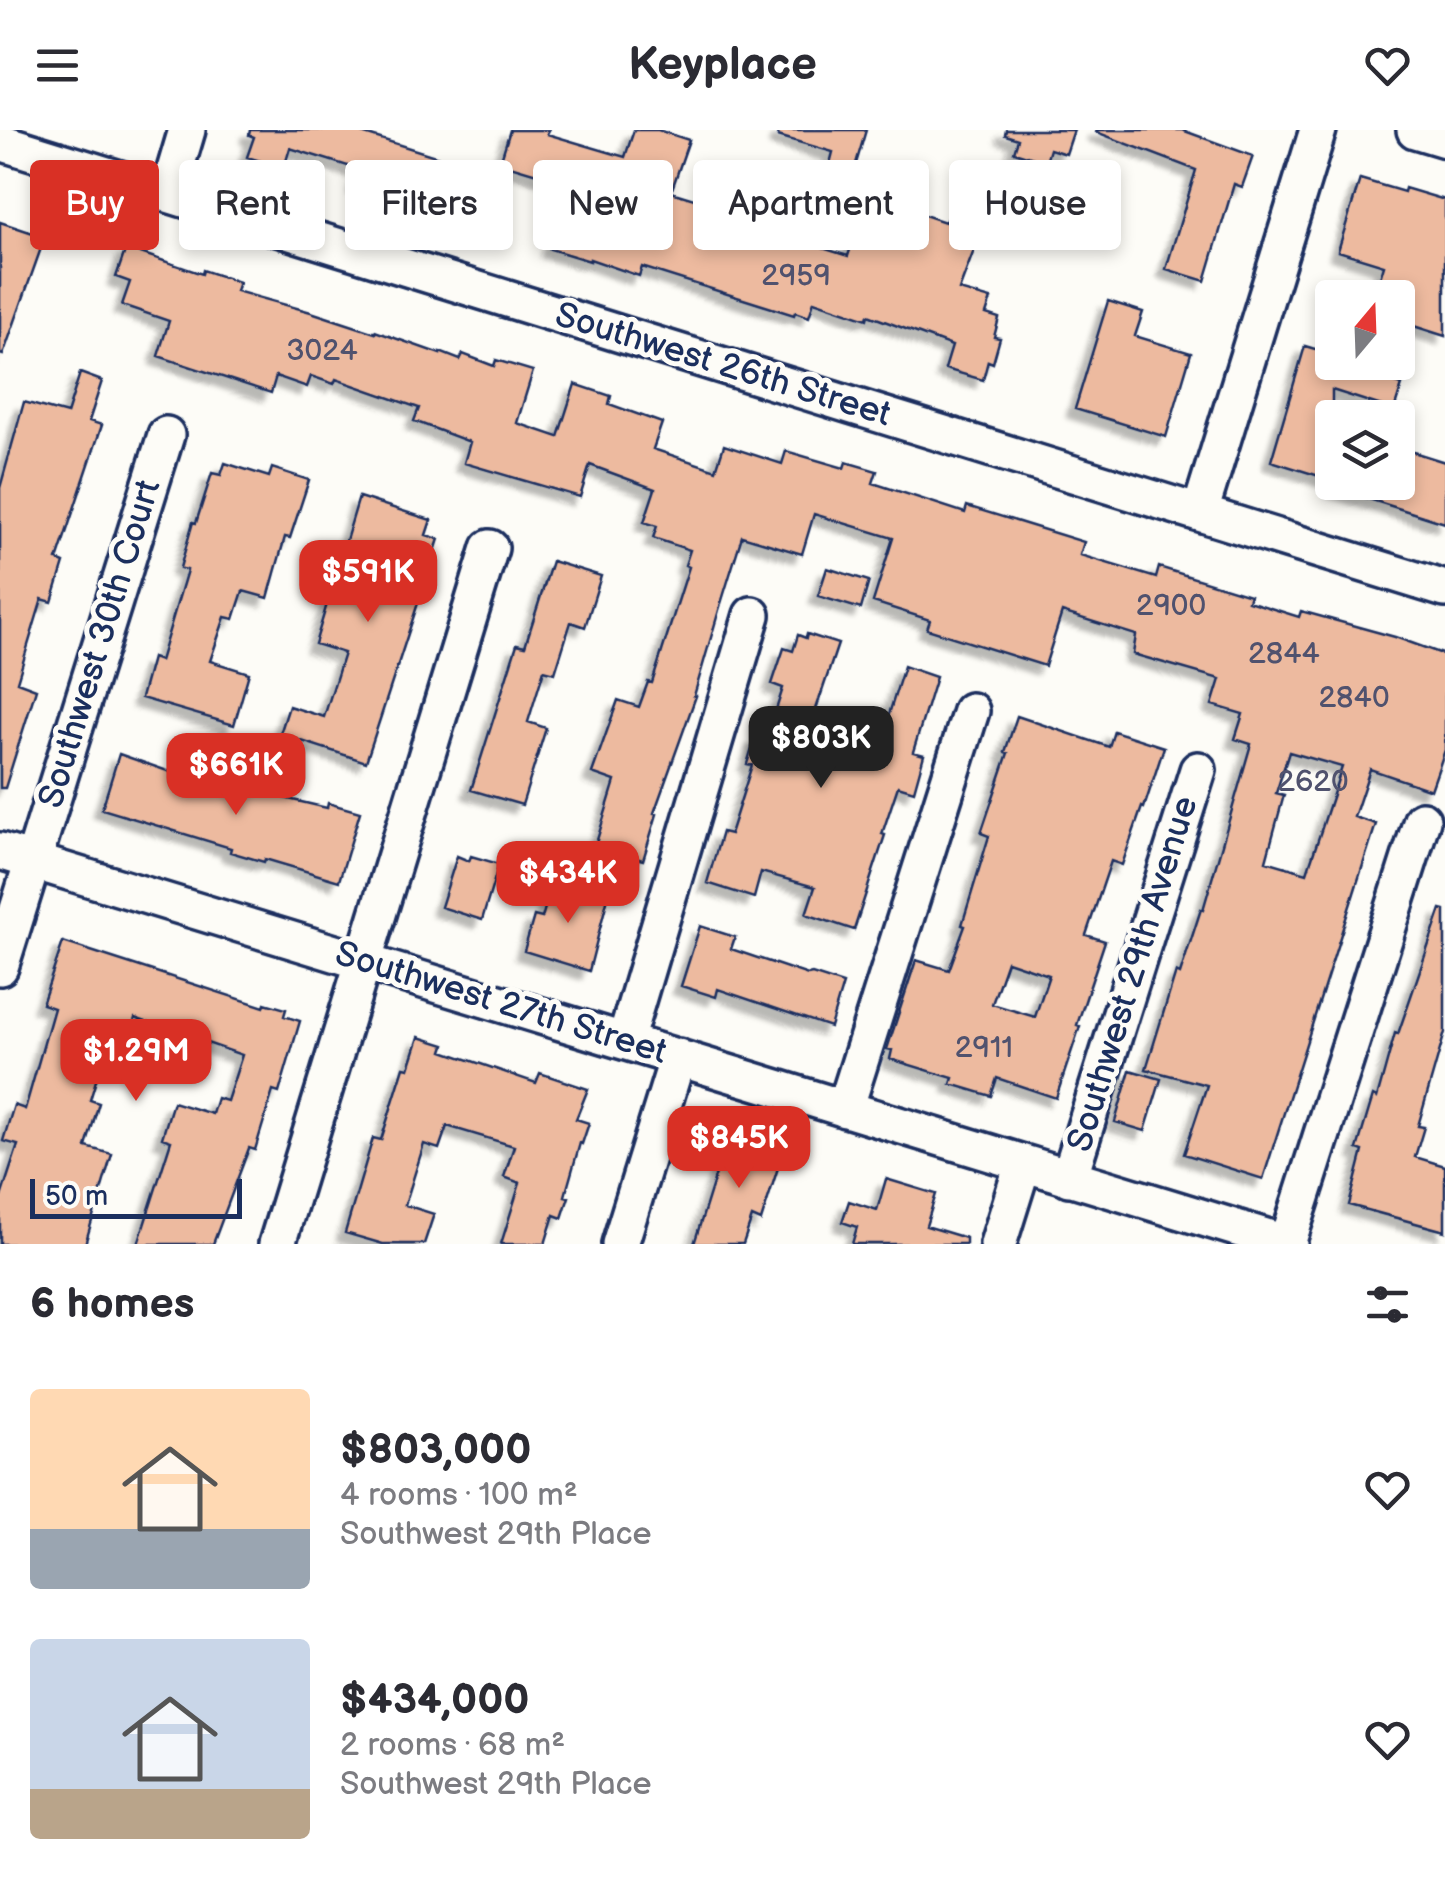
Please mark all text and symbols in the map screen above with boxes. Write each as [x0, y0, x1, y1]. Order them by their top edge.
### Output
icon: menu [30, 38, 85, 93]
text: Keyplace [628, 38, 817, 93]
icon: heart [1360, 38, 1415, 93]
chip: Buy [30, 160, 159, 250]
chip: Rent [179, 160, 325, 250]
chip: Filters [345, 160, 513, 250]
chip: New [533, 160, 673, 250]
chip: Apartment [693, 160, 929, 250]
chip: House [949, 160, 1121, 250]
house number: 2959 [761, 258, 831, 294]
north arrow [1315, 280, 1415, 380]
map controls [1315, 280, 1415, 500]
street label: Southwest 26th Street [550, 293, 896, 437]
house number: 3024 [286, 333, 358, 369]
button: layers [1315, 400, 1415, 500]
street label: Southwest 30th Court [30, 474, 170, 813]
pin: $591K [298, 540, 438, 625]
text: $591K [321, 553, 415, 592]
house number: 2900 [1136, 588, 1206, 624]
house number: 2844 [1248, 636, 1320, 672]
house number: 2840 [1318, 680, 1390, 716]
pin: $803K [751, 706, 891, 791]
text: $803K [771, 719, 871, 758]
pin: $661K [166, 733, 306, 818]
text: $661K [188, 746, 284, 785]
house number: 2620 [1277, 764, 1349, 800]
street label: Southwest 29th Avenue [1058, 791, 1208, 1157]
pin: $434K [498, 841, 638, 926]
text: $434K [518, 854, 618, 893]
street label: Southwest 27th Street [330, 932, 672, 1074]
pin: $1.29M [55, 1019, 217, 1104]
house number: 2911 [955, 1030, 1013, 1066]
text: $1.29M [82, 1032, 190, 1071]
pin: $845K [669, 1106, 809, 1191]
text: $845K [689, 1119, 789, 1158]
scale bar [30, 1174, 242, 1218]
text: 50 m [45, 1180, 108, 1213]
icon: filters [1360, 1277, 1415, 1332]
text: 6 homes [30, 1279, 194, 1330]
text: $803,000 [340, 1425, 531, 1476]
icon: home [110, 1429, 230, 1549]
icon: heart [1360, 1462, 1415, 1517]
text: 4 rooms · 100 m² [340, 1476, 578, 1515]
text: Southwest 29th Place [340, 1515, 652, 1554]
text: $434,000 [340, 1675, 530, 1726]
icon: home [110, 1679, 230, 1799]
icon: heart [1360, 1712, 1415, 1767]
text: 2 rooms · 68 m² [340, 1726, 565, 1765]
text: Southwest 29th Place [340, 1765, 652, 1804]

